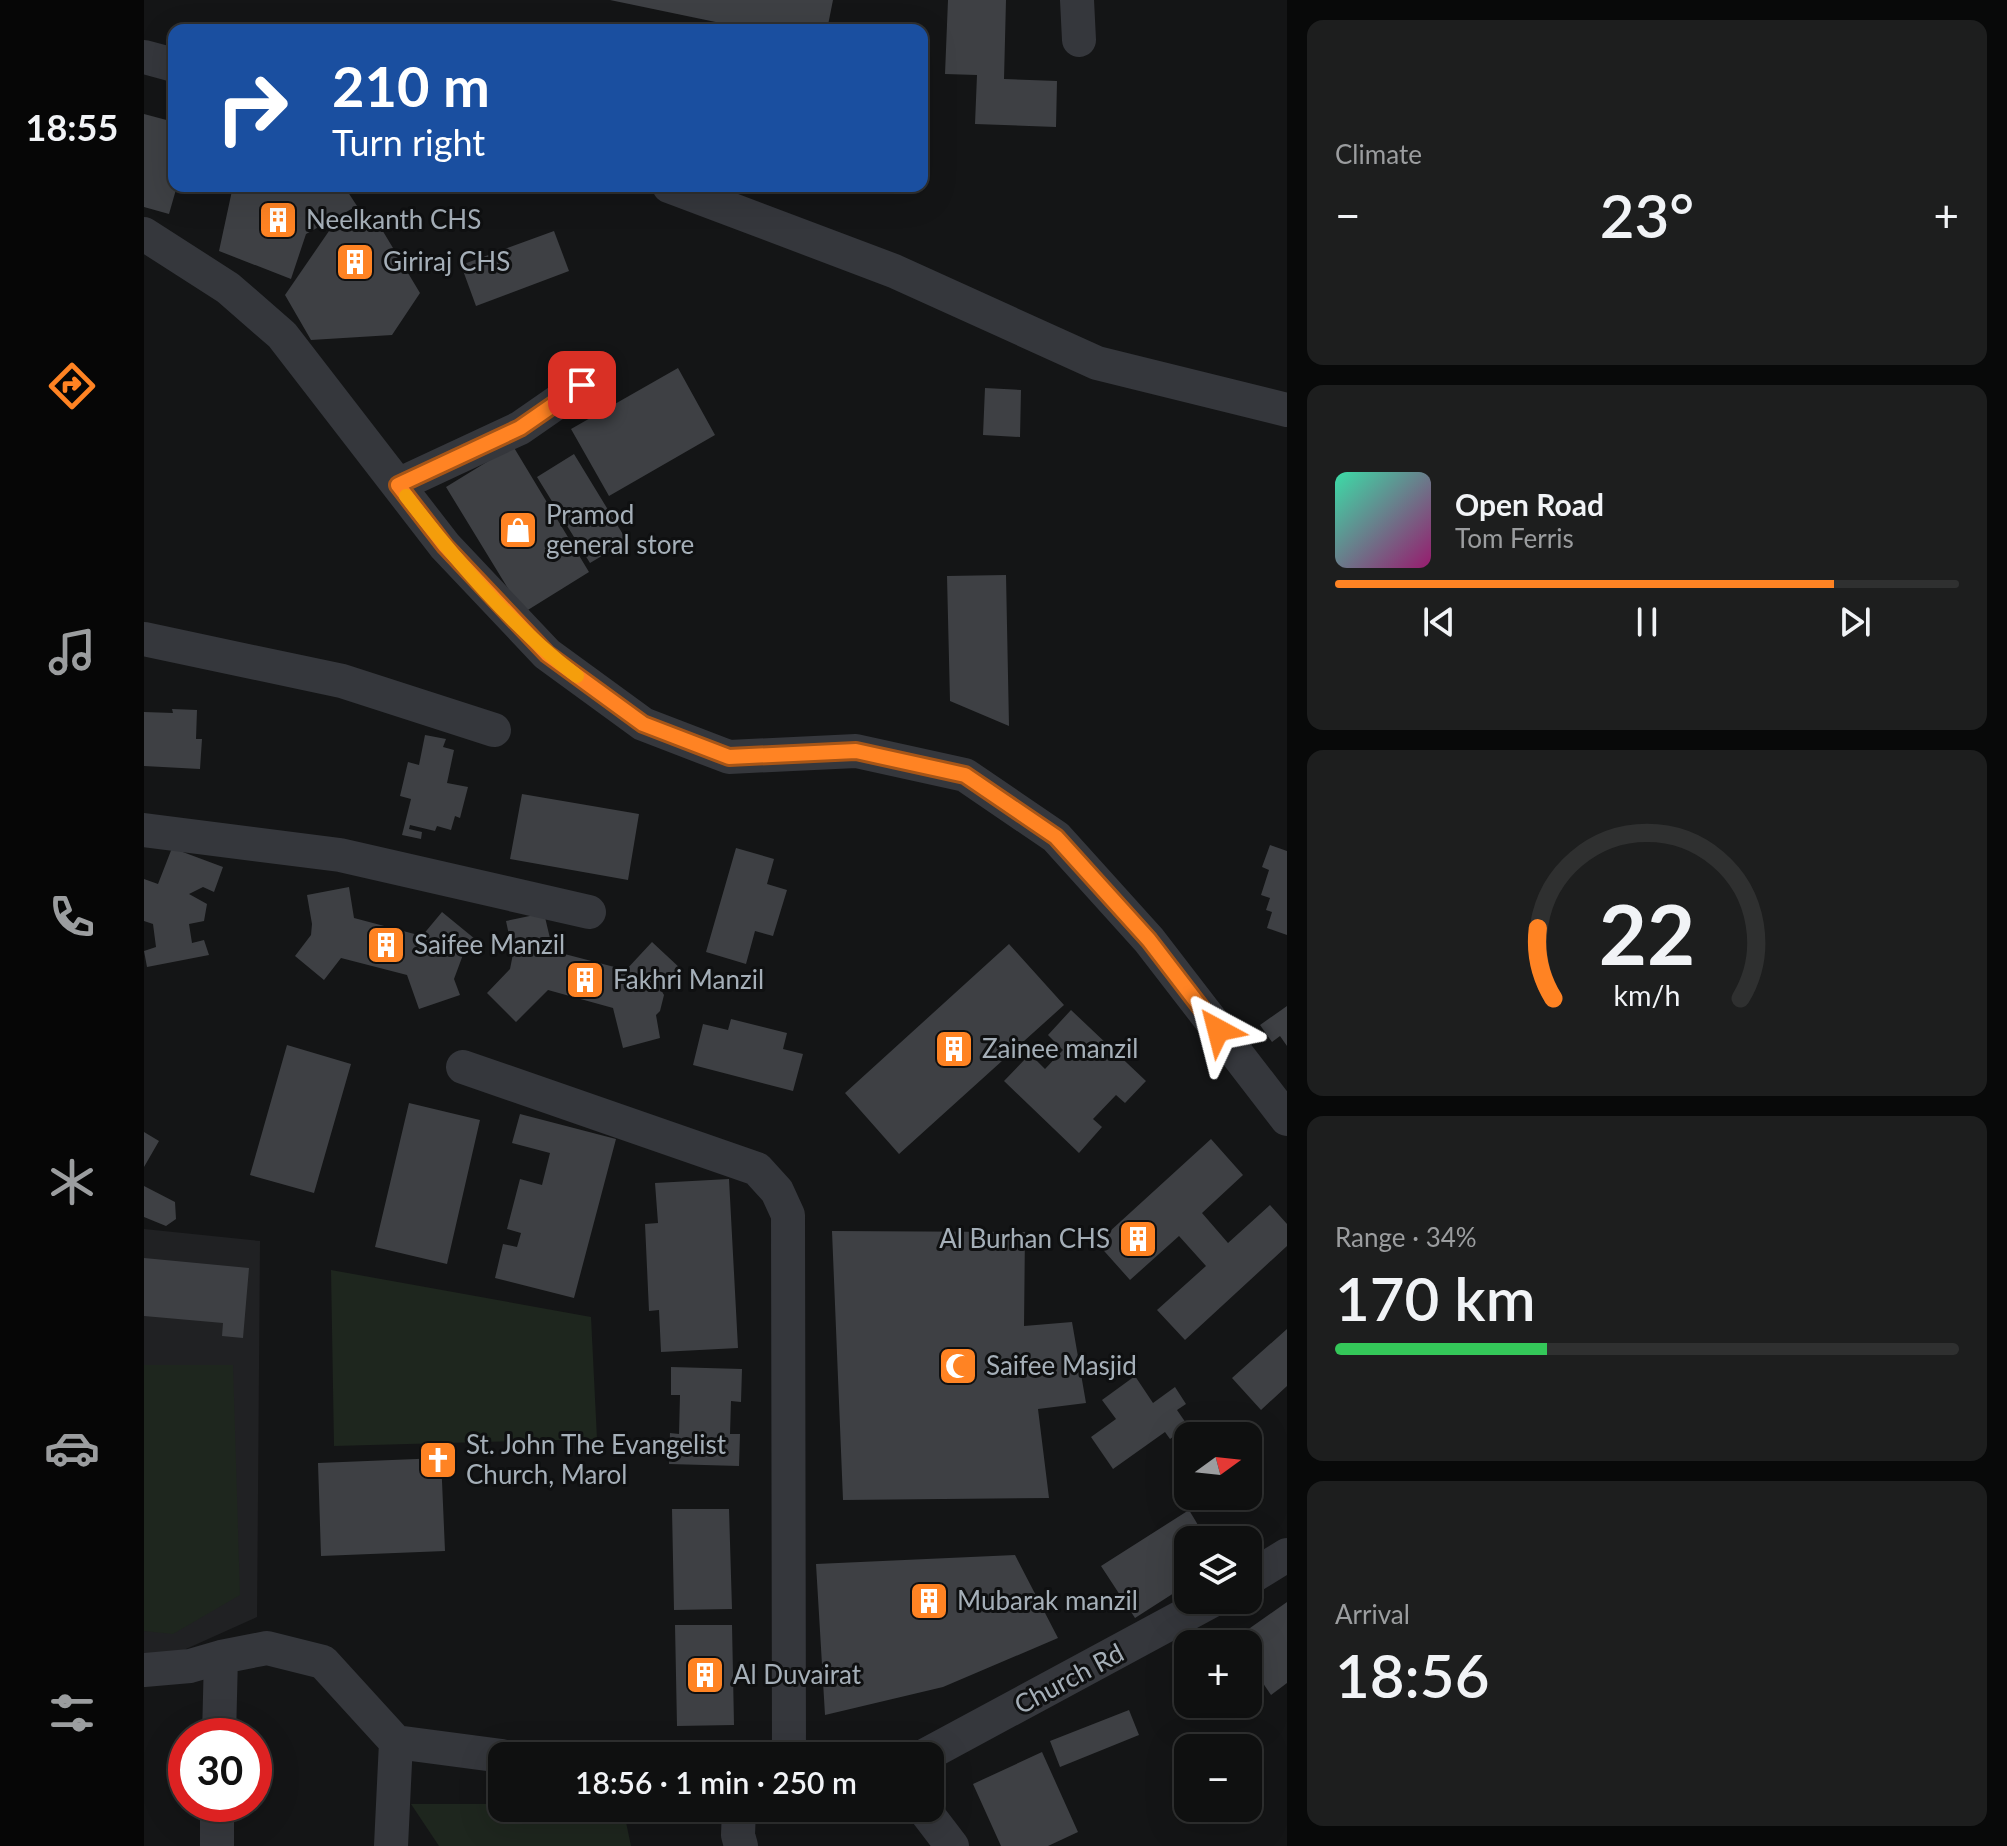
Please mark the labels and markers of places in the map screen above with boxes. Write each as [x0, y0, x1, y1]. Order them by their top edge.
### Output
building icon: Neelkanth CHS [257, 199, 299, 241]
place label: Neelkanth CHS [306, 203, 481, 235]
building icon: Giriraj CHS [334, 241, 376, 283]
place label: Giriraj CHS [383, 245, 510, 277]
pin [548, 351, 616, 419]
place label: Pramod general store [546, 498, 694, 560]
shop icon: Pramod general store [497, 509, 539, 551]
building icon: Saifee Manzil [365, 924, 407, 966]
place label: Saifee Manzil [414, 928, 565, 960]
building icon: Fakhri Manzil [564, 959, 606, 1001]
place label: Fakhri Manzil [613, 963, 764, 995]
building icon: Zainee manzil [933, 1028, 975, 1070]
place label: Zainee manzil [982, 1032, 1138, 1064]
building icon: Al Burhan CHS [1117, 1218, 1159, 1260]
place label: Al Burhan CHS [939, 1222, 1110, 1254]
mosque icon: Saifee Masjid [937, 1345, 979, 1387]
place label: Saifee Masjid [986, 1349, 1137, 1381]
place label: St. John The Evangelist Church, Marol [466, 1428, 727, 1490]
church icon: St. John The Evangelist Church, Marol [417, 1439, 459, 1481]
building icon: Mubarak manzil [908, 1580, 950, 1622]
place label: Mubarak manzil [957, 1584, 1138, 1616]
building icon: Al Duvairat [684, 1654, 726, 1696]
place label: Al Duvairat [733, 1658, 862, 1690]

